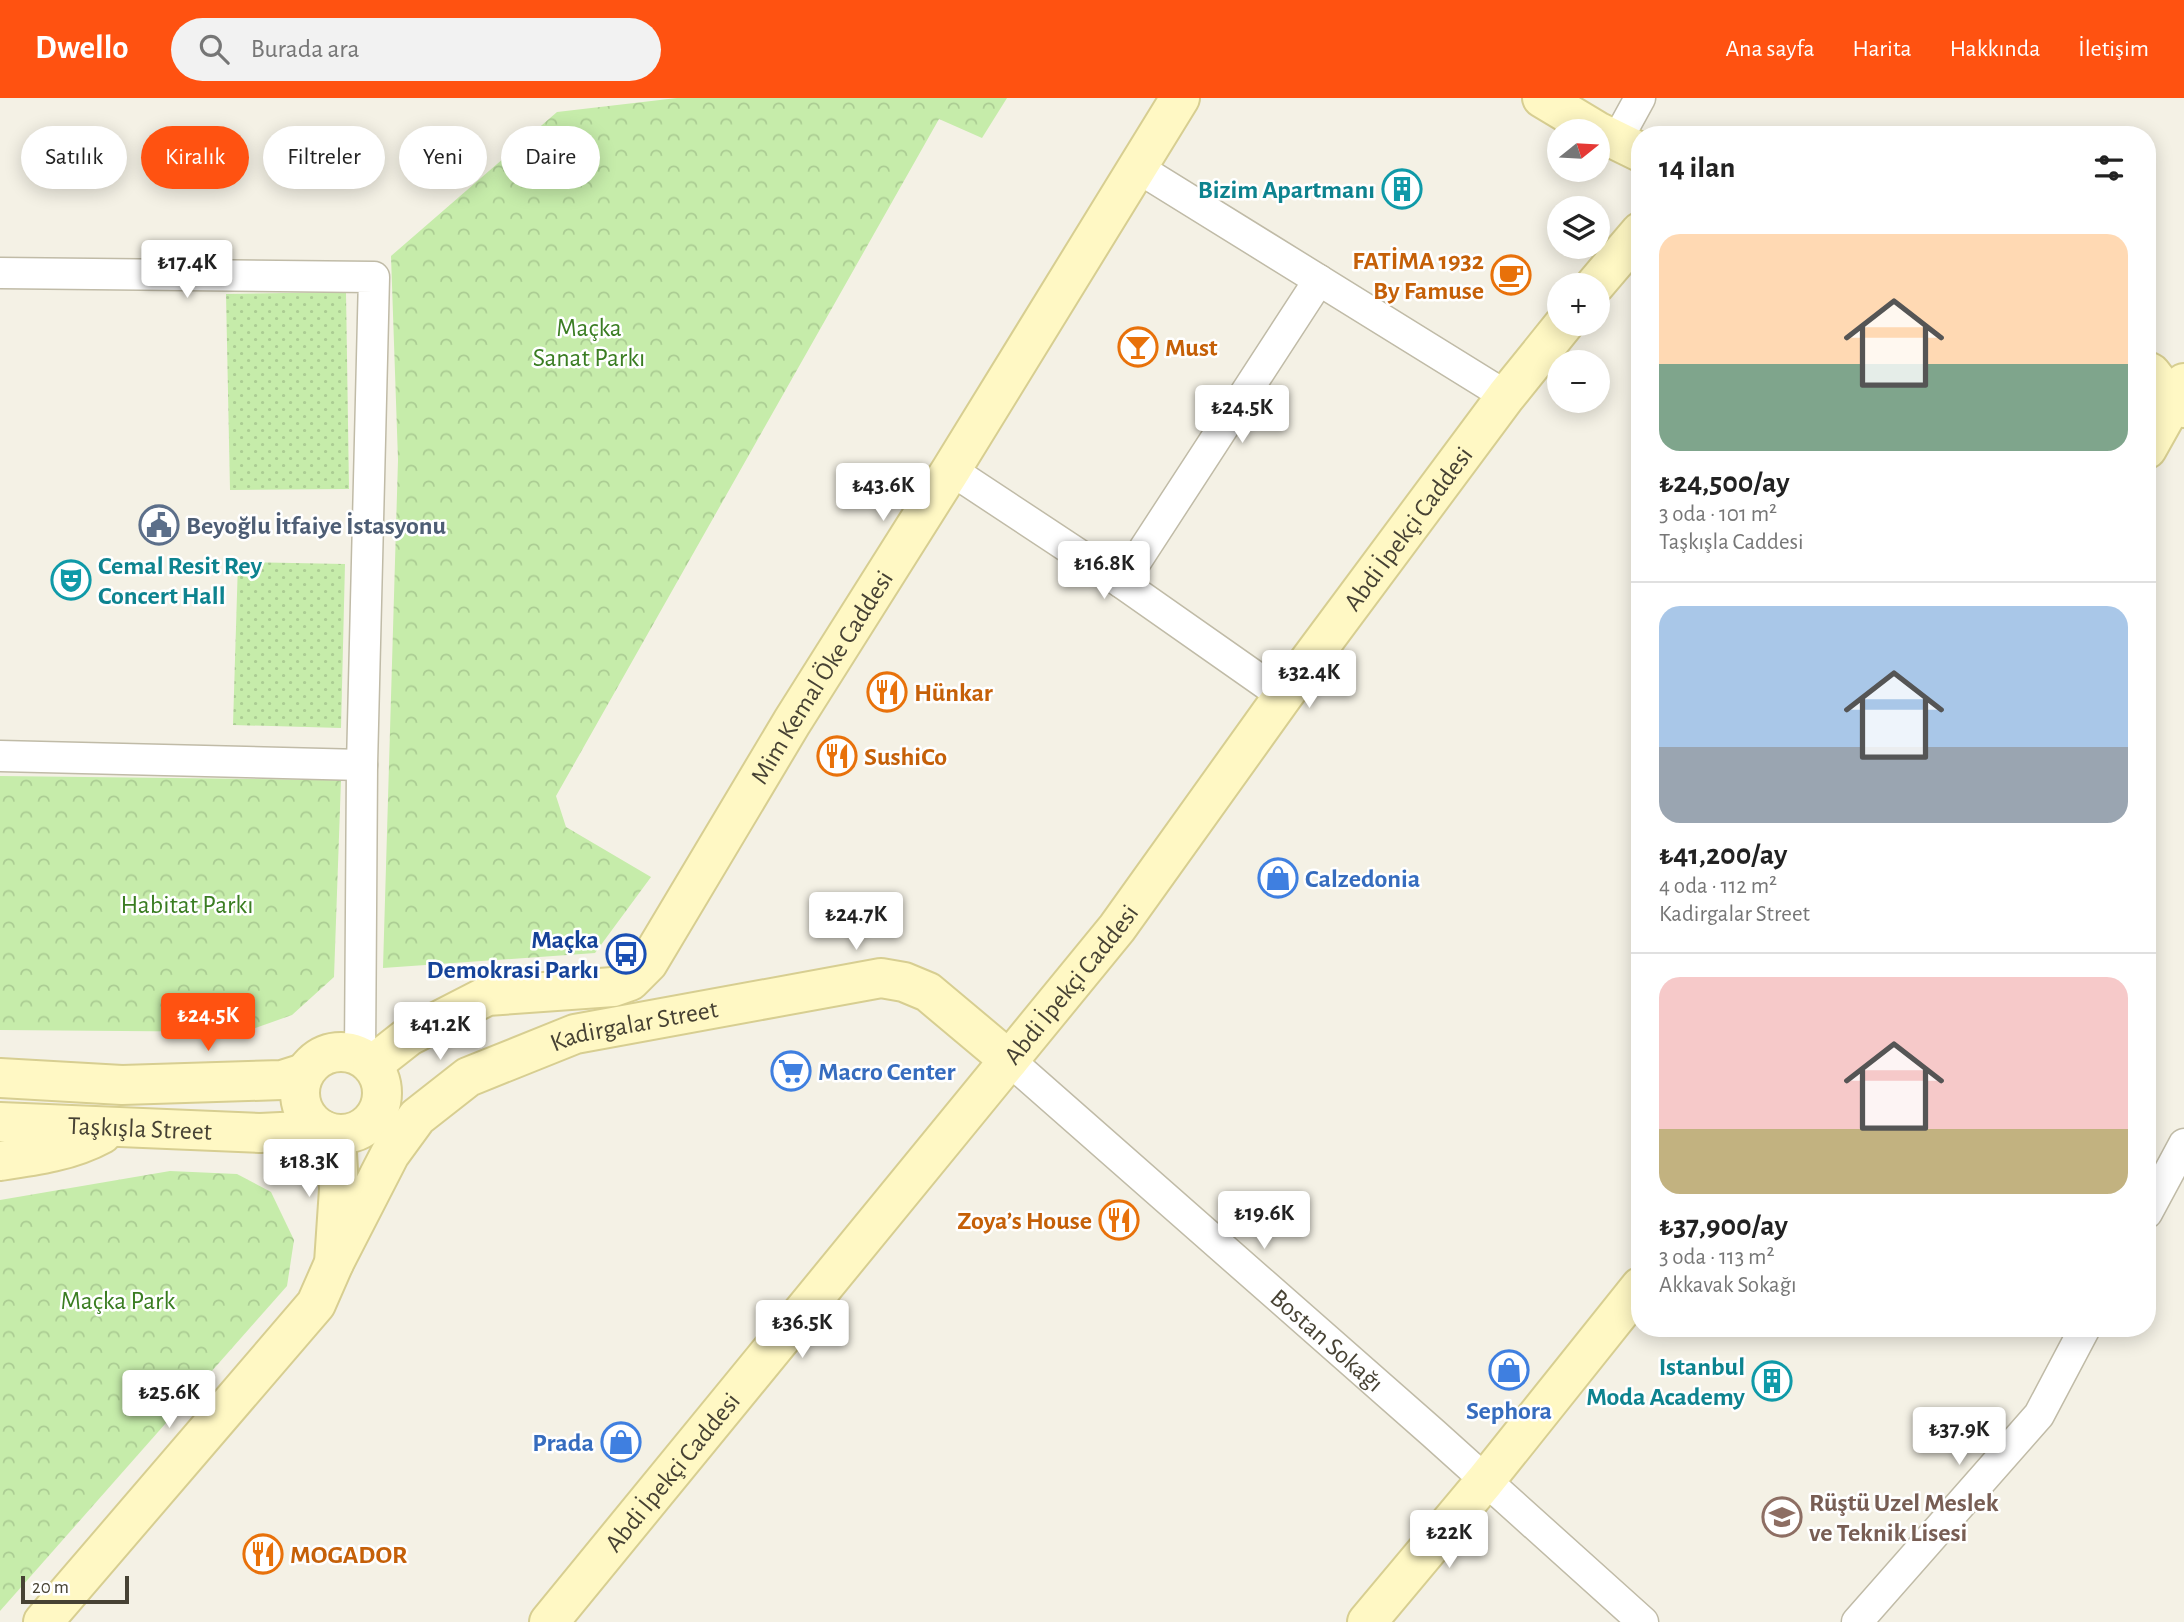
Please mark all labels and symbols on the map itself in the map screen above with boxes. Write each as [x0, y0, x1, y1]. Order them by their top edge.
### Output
north arrow [1547, 119, 1610, 182]
building icon: Bizim Apartmanı [1381, 168, 1423, 210]
place label: Bizim Apartmanı [1198, 177, 1375, 203]
pin: ₺17.4K [130, 240, 244, 300]
place label: FATİMA 1932 By Famuse [1352, 247, 1484, 304]
cafe icon: FATİMA 1932 By Famuse [1490, 254, 1532, 296]
park label: Maçka Sanat Parkı [533, 315, 645, 371]
bar icon: Must [1117, 326, 1159, 368]
place label: Must [1165, 335, 1218, 361]
pin: ₺24.5K [1185, 386, 1299, 445]
street label: Abdi İpekçi Caddesi [1339, 442, 1478, 616]
pin: ₺43.6K [826, 464, 940, 523]
public building icon: Beyoğlu İtfaiye İstasyonu [138, 504, 180, 546]
place label: Beyoğlu İtfaiye İstasyonu [186, 512, 446, 539]
pin: ₺16.8K [1047, 542, 1161, 601]
place label: Cemal Resit Rey Concert Hall [98, 553, 263, 609]
theatre icon: Cemal Resit Rey Concert Hall [50, 559, 92, 601]
street label: Mim Kemal Öke Caddesi [746, 566, 898, 788]
pin: ₺32.4K [1252, 650, 1366, 710]
restaurant icon: Hünkar [866, 671, 908, 713]
place label: Hünkar [914, 680, 993, 706]
restaurant icon: SushiCo [816, 735, 858, 777]
place label: SushiCo [864, 744, 947, 770]
shop icon: Calzedonia [1257, 857, 1299, 899]
place label: Calzedonia [1305, 866, 1420, 892]
park label: Habitat Parkı [121, 892, 254, 918]
pin: ₺24.7K [799, 892, 913, 952]
street label: Abdi İpekçi Caddesi [999, 900, 1143, 1069]
place label: Maçka Demokrasi Parkı [427, 927, 599, 983]
bus stop icon: Maçka Demokrasi Parkı [605, 933, 647, 975]
pin: ₺24.5K [151, 993, 265, 1053]
street label: Kadirgalar Street [547, 996, 720, 1057]
pin: ₺41.2K [383, 1002, 497, 1062]
supermarket icon: Macro Center [770, 1050, 812, 1092]
place label: Macro Center [818, 1059, 956, 1085]
street label: Taşkışla Street [67, 1113, 213, 1145]
pin: ₺18.3K [252, 1140, 366, 1199]
pin: ₺19.6K [1207, 1192, 1321, 1251]
restaurant icon: Zoya’s House [1098, 1199, 1140, 1241]
place label: Zoya’s House [957, 1208, 1092, 1234]
street label: Bostan Sokağı [1265, 1285, 1388, 1397]
park label: Maçka Park [61, 1288, 176, 1314]
pin: ₺36.5K [745, 1300, 859, 1360]
shop icon: Sephora [1488, 1349, 1530, 1391]
place label: Istanbul Moda Academy [1586, 1354, 1745, 1410]
building icon: Istanbul Moda Academy [1751, 1360, 1793, 1402]
pin: ₺25.6K [112, 1370, 226, 1430]
street label: Abdi İpekçi Caddesi [600, 1388, 745, 1557]
place label: Sephora [1466, 1398, 1552, 1424]
pin: ₺37.9K [1902, 1408, 2016, 1467]
shop icon: Prada [600, 1421, 642, 1463]
place label: Prada [532, 1430, 594, 1456]
place label: Rüştü Uzel Meslek ve Teknik Lisesi [1809, 1490, 1999, 1546]
school or university icon: Rüştü Uzel Meslek ve Teknik Lisesi [1761, 1496, 1803, 1538]
pin: ₺22K [1408, 1510, 1490, 1570]
restaurant icon: MOGADOR [242, 1533, 284, 1575]
place label: MOGADOR [290, 1542, 407, 1568]
scale bar [21, 1573, 130, 1605]

